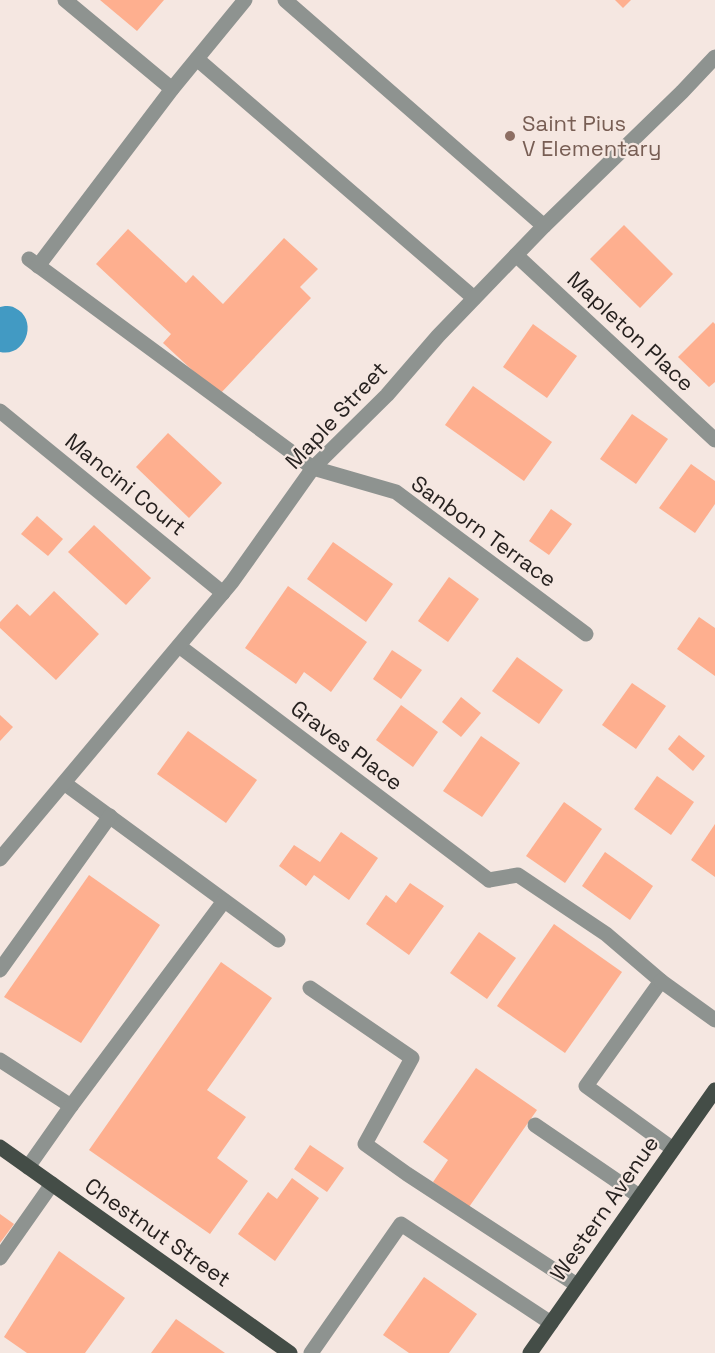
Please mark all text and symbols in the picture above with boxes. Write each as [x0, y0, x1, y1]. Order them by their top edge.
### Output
place label: Saint Pius V Elementary [522, 109, 661, 162]
marker: Saint Pius V Elementary [503, 129, 517, 143]
street label: Mapleton Place [562, 265, 700, 397]
street label: Maple Street [279, 355, 393, 475]
street label: Mancini Court [60, 427, 192, 541]
street label: Sanborn Terrace [406, 469, 562, 593]
street label: Graves Place [285, 694, 409, 796]
street label: Western Avenue [544, 1130, 664, 1286]
street label: Chestnut Street [80, 1171, 236, 1293]

